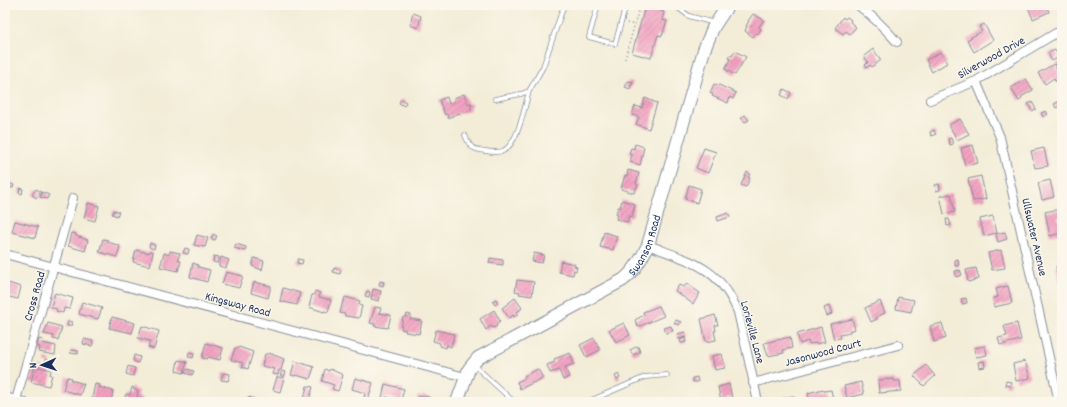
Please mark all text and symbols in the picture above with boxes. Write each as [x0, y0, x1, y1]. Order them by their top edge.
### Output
street label: Silverwood Drive [955, 33, 1029, 84]
street label: Ullswater Avenue [1016, 197, 1051, 278]
street label: Swanson Road [625, 213, 666, 280]
street label: Cross Road [20, 270, 51, 323]
street label: Kingsway Road [203, 289, 272, 322]
street label: Lorieville Lane [735, 299, 768, 366]
street label: Jasonwood Court [783, 335, 864, 372]
north arrow [22, 345, 62, 385]
text: N [26, 362, 42, 369]

